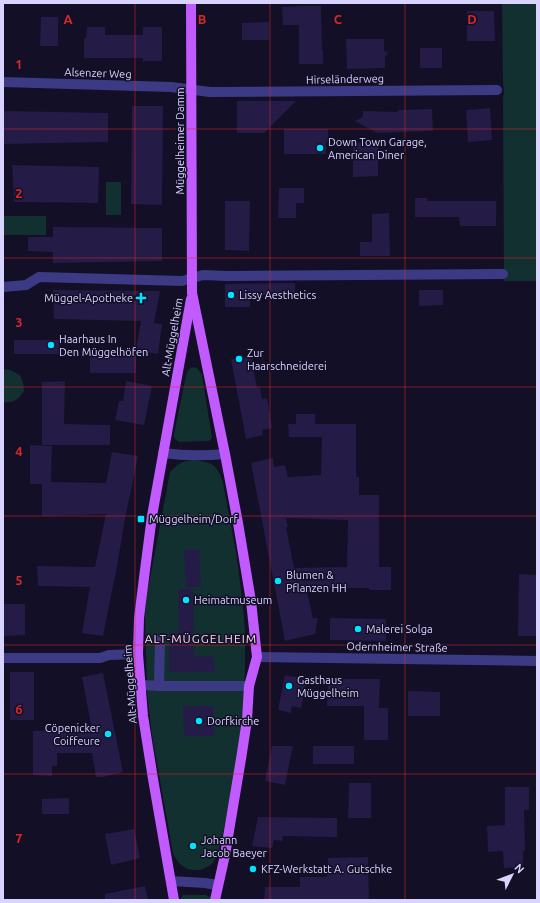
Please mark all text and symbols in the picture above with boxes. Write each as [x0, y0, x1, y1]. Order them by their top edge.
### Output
text: A [63, 12, 73, 26]
text: B [198, 12, 207, 26]
text: C [334, 12, 343, 26]
text: D [467, 12, 477, 26]
text: 1 [15, 57, 23, 71]
street label: Alsenzer Weg [64, 66, 132, 80]
street label: Hirseländerweg [306, 72, 384, 86]
street label: Müggelheimer Damm [174, 87, 186, 195]
place label: Down Town Garage, American Diner [328, 136, 427, 161]
marker: Down Town Garage, American Diner [315, 143, 325, 153]
text: 2 [15, 186, 23, 200]
place label: Lissy Aesthetics [239, 289, 316, 301]
marker: Lissy Aesthetics [226, 290, 236, 300]
place label: Müggel-Apotheke [44, 292, 133, 304]
marker: Müggel-Apotheke [136, 293, 146, 303]
street label: Alt-Müggelheim [159, 297, 185, 377]
text: 3 [15, 315, 23, 329]
place label: Haarhaus In Den Müggelhöfen [59, 333, 148, 358]
marker: Haarhaus In Den Müggelhöfen [46, 340, 56, 350]
place label: Zur Haarschneiderei [247, 347, 327, 372]
marker: Zur Haarschneiderei [234, 354, 244, 364]
text: 4 [15, 444, 23, 458]
place label: Müggelheim/Dorf [149, 513, 238, 525]
marker: Müggelheim/Dorf [136, 514, 146, 524]
place label: Blumen & Pflanzen HH [286, 569, 347, 594]
text: 5 [15, 573, 23, 587]
marker: Blumen & Pflanzen HH [273, 576, 283, 586]
place label: Heimatmuseum [194, 594, 272, 606]
marker: Heimatmuseum [181, 595, 191, 605]
place label: Malerei Solga [366, 623, 433, 635]
marker: Malerei Solga [353, 624, 363, 634]
district label: ALT-MÜGGELHEIM [145, 632, 257, 645]
street label: Odernheimer Straße [346, 640, 448, 654]
street label: Alt-Müggelheim [121, 644, 139, 724]
place label: Gasthaus Müggelheim [297, 674, 359, 699]
marker: Gasthaus Müggelheim [284, 681, 294, 691]
text: 6 [15, 702, 23, 716]
place label: Dorfkirche [207, 715, 259, 727]
marker: Dorfkirche [194, 716, 204, 726]
place label: Cöpenicker Coiffeure [45, 722, 101, 747]
marker: Cöpenicker Coiffeure [103, 729, 113, 739]
text: 7 [15, 831, 23, 845]
place label: Johann Jacob Baeyer [201, 834, 268, 859]
marker: Johann Jacob Baeyer [188, 841, 198, 851]
north arrow [492, 855, 532, 895]
text: N [512, 861, 527, 875]
place label: KFZ-Werkstatt A. Gutschke [261, 863, 392, 875]
marker: KFZ-Werkstatt A. Gutschke [248, 864, 258, 874]

